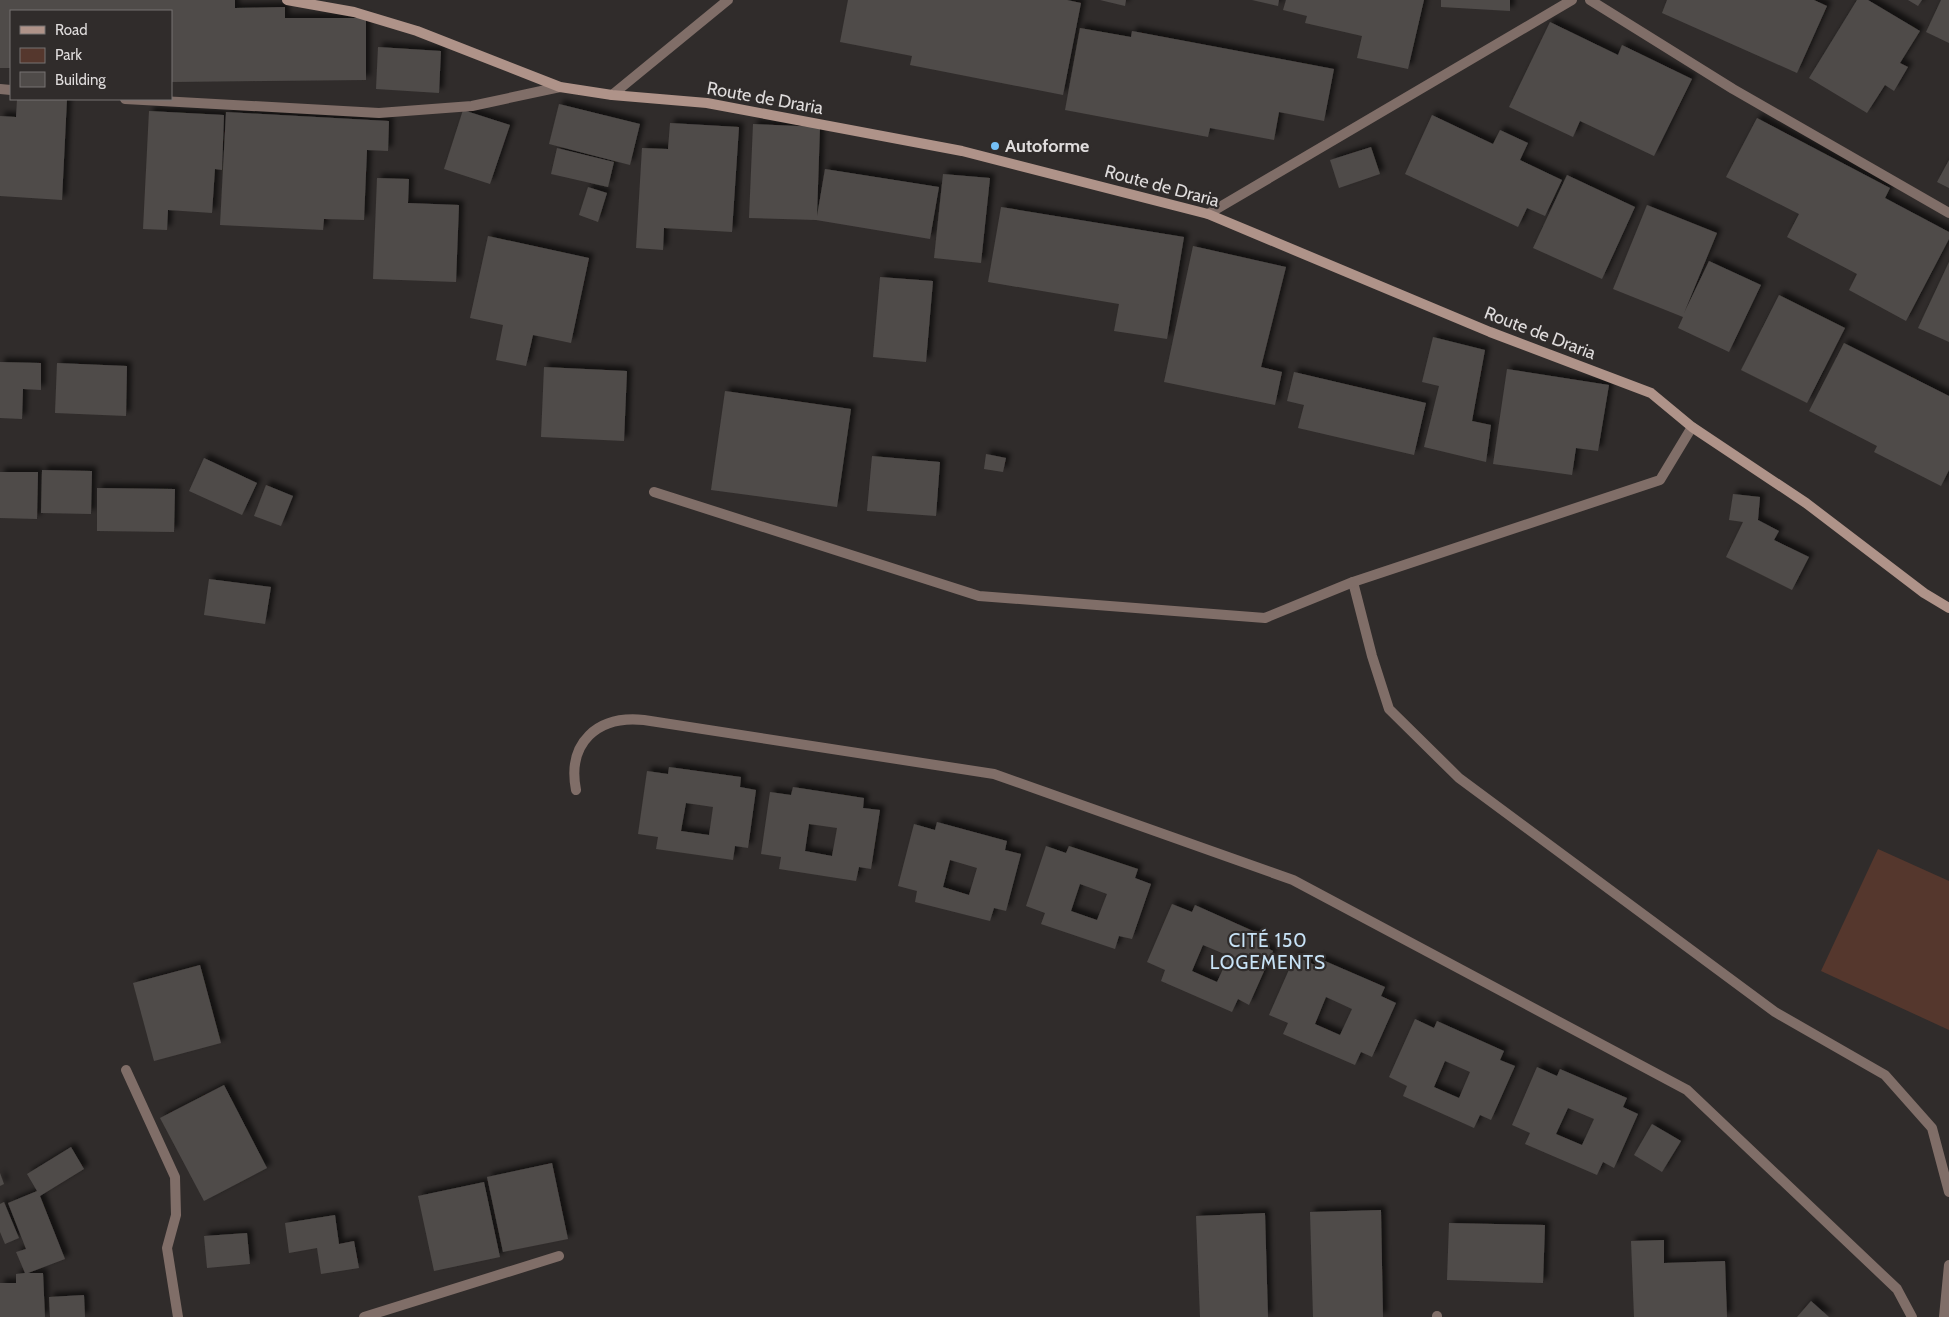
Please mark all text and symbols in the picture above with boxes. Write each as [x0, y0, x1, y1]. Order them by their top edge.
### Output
legend [10, 10, 172, 100]
text: Road [55, 21, 88, 39]
text: Park [55, 46, 82, 64]
text: Building [55, 71, 106, 89]
street label: Route de Draria [705, 77, 825, 119]
place label: Autoforme [1005, 135, 1089, 157]
marker: Autoforme [989, 140, 1001, 152]
street label: Route de Draria [1102, 160, 1222, 212]
street label: Route de Draria [1481, 302, 1599, 364]
district label: CITÉ 150 LOGEMENTS [1210, 928, 1326, 974]

